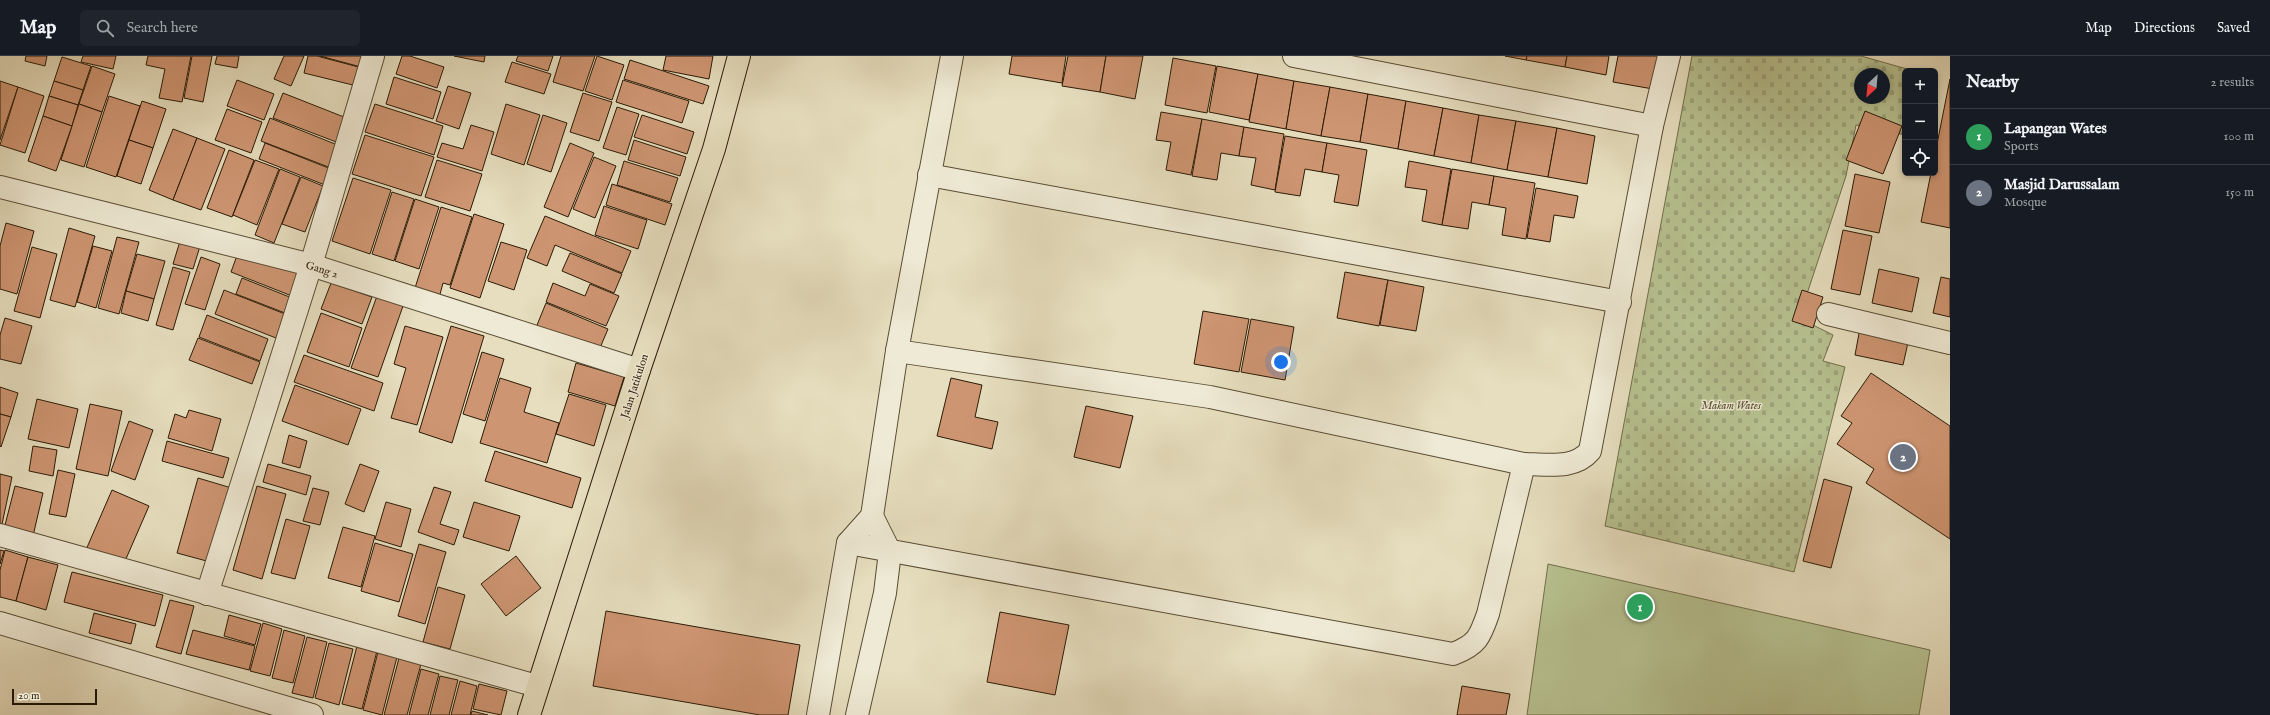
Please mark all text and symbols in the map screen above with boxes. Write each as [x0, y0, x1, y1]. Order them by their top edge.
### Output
search box [80, 10, 360, 46]
text: Map [20, 16, 56, 40]
icon: search [94, 17, 116, 39]
text: Search here [126, 18, 198, 37]
text: Map [2085, 19, 2112, 37]
text: Directions [2134, 19, 2195, 37]
text: Saved [2217, 19, 2250, 37]
north arrow [1854, 68, 1890, 104]
map controls [1902, 68, 1938, 176]
button: + [1902, 68, 1938, 104]
text: Nearby [1966, 72, 2019, 93]
text: 2 results [2210, 74, 2254, 91]
button: − [1902, 104, 1938, 140]
text: Lapangan Wates [2004, 119, 2107, 138]
text: 1 [1977, 128, 1981, 145]
text: 100 m [2224, 128, 2254, 145]
text: Sports [2004, 138, 2039, 155]
button: locate [1902, 140, 1938, 176]
text: Masjid Darussalam [2004, 175, 2120, 194]
text: 2 [1976, 184, 1982, 201]
text: 150 m [2225, 184, 2254, 201]
text: Mosque [2004, 194, 2047, 211]
street label: Gang 2 [304, 258, 339, 281]
street label: Jalan Jatikulon [617, 352, 652, 422]
your location [1271, 352, 1291, 372]
park label: Makam Wates [1701, 399, 1762, 413]
pin: 2 [1890, 442, 1916, 472]
pin: 1 [1627, 592, 1653, 622]
scale bar [12, 687, 97, 706]
text: 20 m [18, 689, 39, 703]

